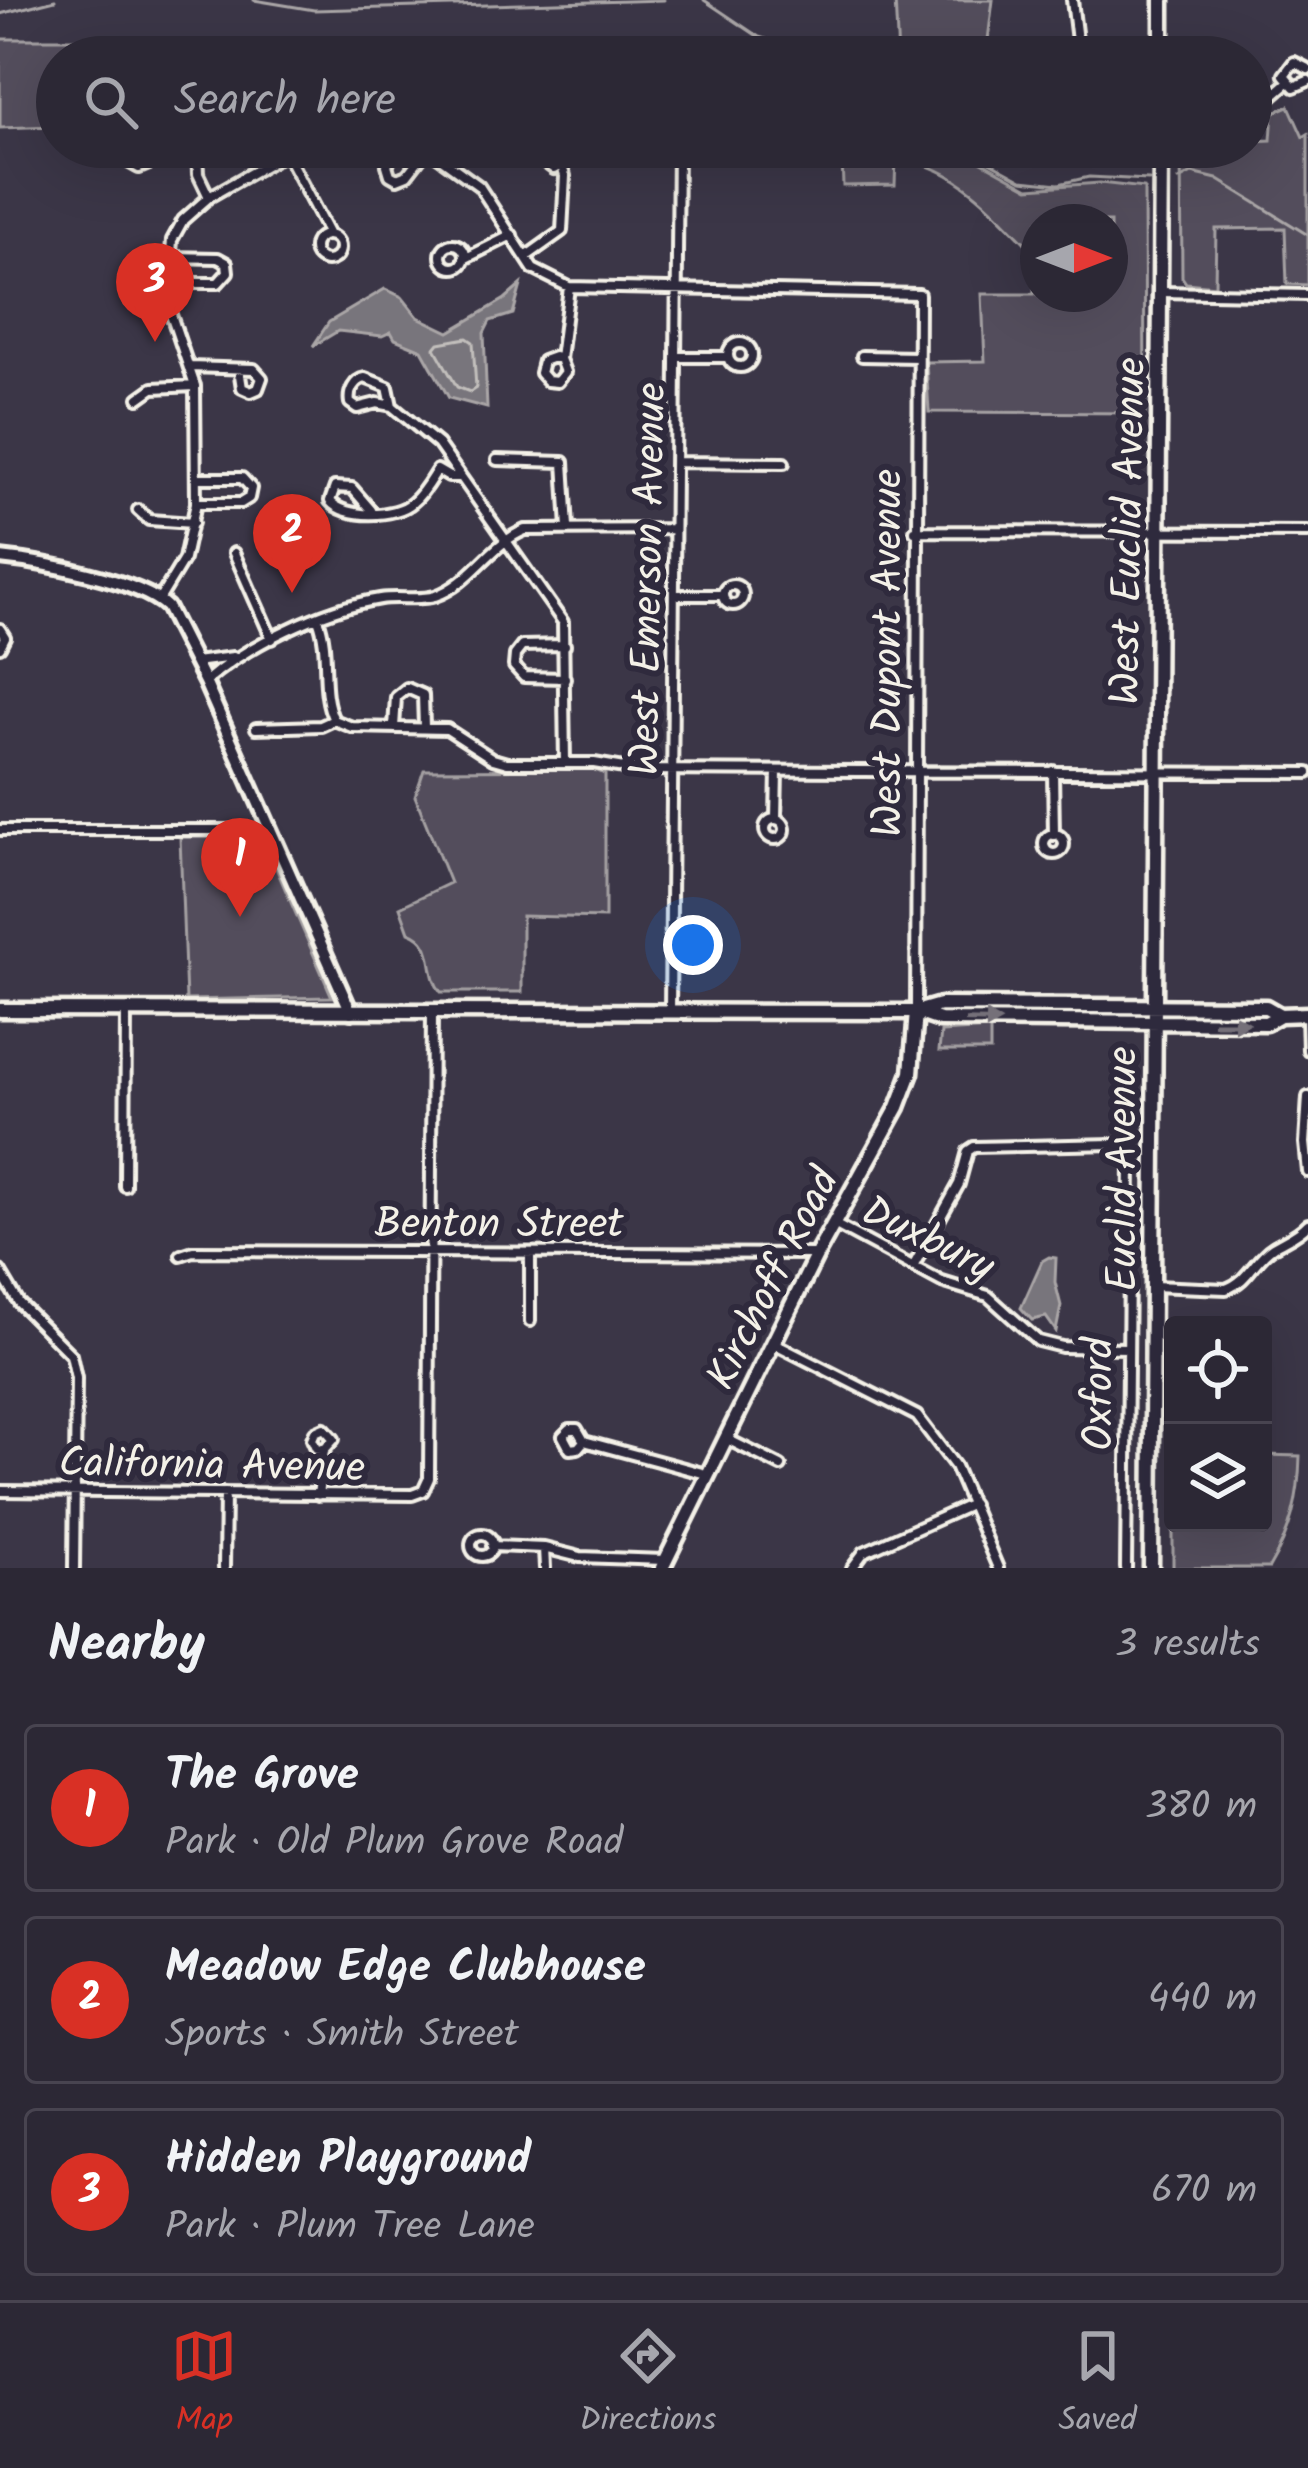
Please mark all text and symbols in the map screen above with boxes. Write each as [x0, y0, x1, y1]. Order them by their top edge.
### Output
search box [36, 36, 1272, 168]
text: Search here [174, 66, 396, 138]
icon: search [78, 69, 144, 135]
north arrow [1020, 204, 1128, 312]
pin: 3 [116, 243, 194, 342]
street label: West Euclid Avenue [1093, 356, 1166, 706]
street label: West Emerson Avenue [613, 382, 686, 776]
street label: West Dupont Avenue [856, 469, 923, 837]
pin: 2 [253, 494, 331, 593]
pin: 1 [201, 818, 279, 917]
your location [663, 915, 723, 975]
one-way arrow [965, 1012, 1003, 1031]
one-way arrow [1213, 1013, 1251, 1033]
street label: Euclid Avenue [1091, 1046, 1158, 1292]
street label: Kirchoff Road [689, 1156, 859, 1402]
street label: Duxbury [849, 1179, 1006, 1301]
street label: Benton Street [374, 1192, 624, 1259]
map controls [1164, 1316, 1272, 1532]
button: locate [1164, 1316, 1272, 1424]
street label: Oxford [1067, 1336, 1134, 1451]
button: layers [1164, 1424, 1272, 1532]
street label: California Avenue [58, 1430, 366, 1503]
text: Nearby [48, 1606, 205, 1687]
text: 3 results [1115, 1615, 1260, 1677]
text: The Grove [165, 1741, 359, 1813]
text: 1 [84, 1777, 96, 1839]
text: 380 m [1145, 1777, 1257, 1839]
text: Park · Old Plum Grove Road [165, 1813, 623, 1875]
text: Meadow Edge Clubhouse [165, 1933, 646, 2005]
text: 2 [79, 1969, 101, 2031]
text: 440 m [1148, 1969, 1257, 2031]
text: Sports · Smith Street [165, 2005, 519, 2067]
text: Hidden Playground [165, 2125, 531, 2197]
text: 3 [79, 2161, 101, 2223]
text: 670 m [1151, 2161, 1257, 2223]
text: Park · Plum Tree Lane [165, 2197, 535, 2259]
tab: Map [171, 2323, 237, 2448]
tab: Directions [579, 2323, 716, 2448]
tab: Saved [1059, 2323, 1137, 2448]

